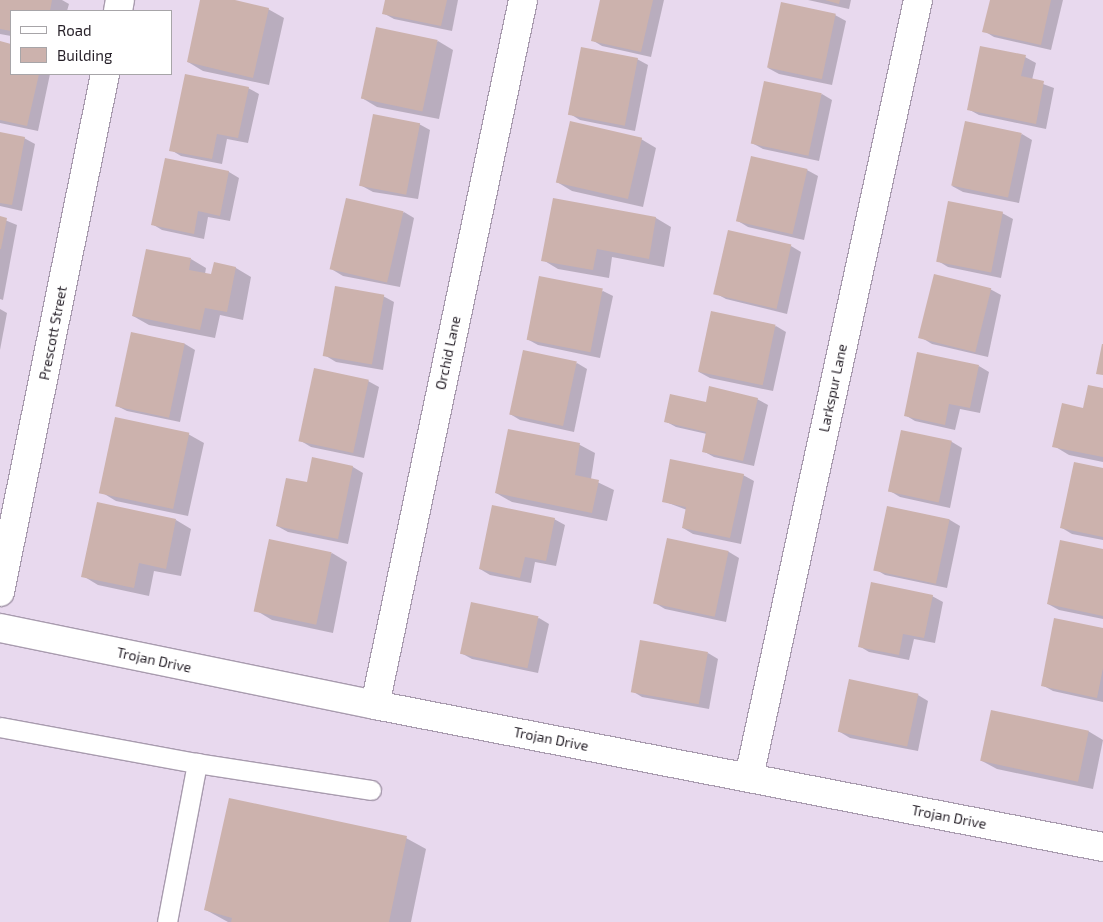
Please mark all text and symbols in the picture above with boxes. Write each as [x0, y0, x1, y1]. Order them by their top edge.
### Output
legend [10, 10, 172, 75]
text: Road [57, 21, 92, 39]
text: Building [57, 46, 112, 64]
street label: Prescott Street [36, 284, 70, 382]
street label: Orchid Lane [432, 315, 464, 391]
street label: Larkspur Lane [815, 342, 851, 434]
street label: Trojan Drive [115, 644, 193, 676]
street label: Trojan Drive [512, 724, 590, 754]
street label: Trojan Drive [910, 802, 988, 832]

